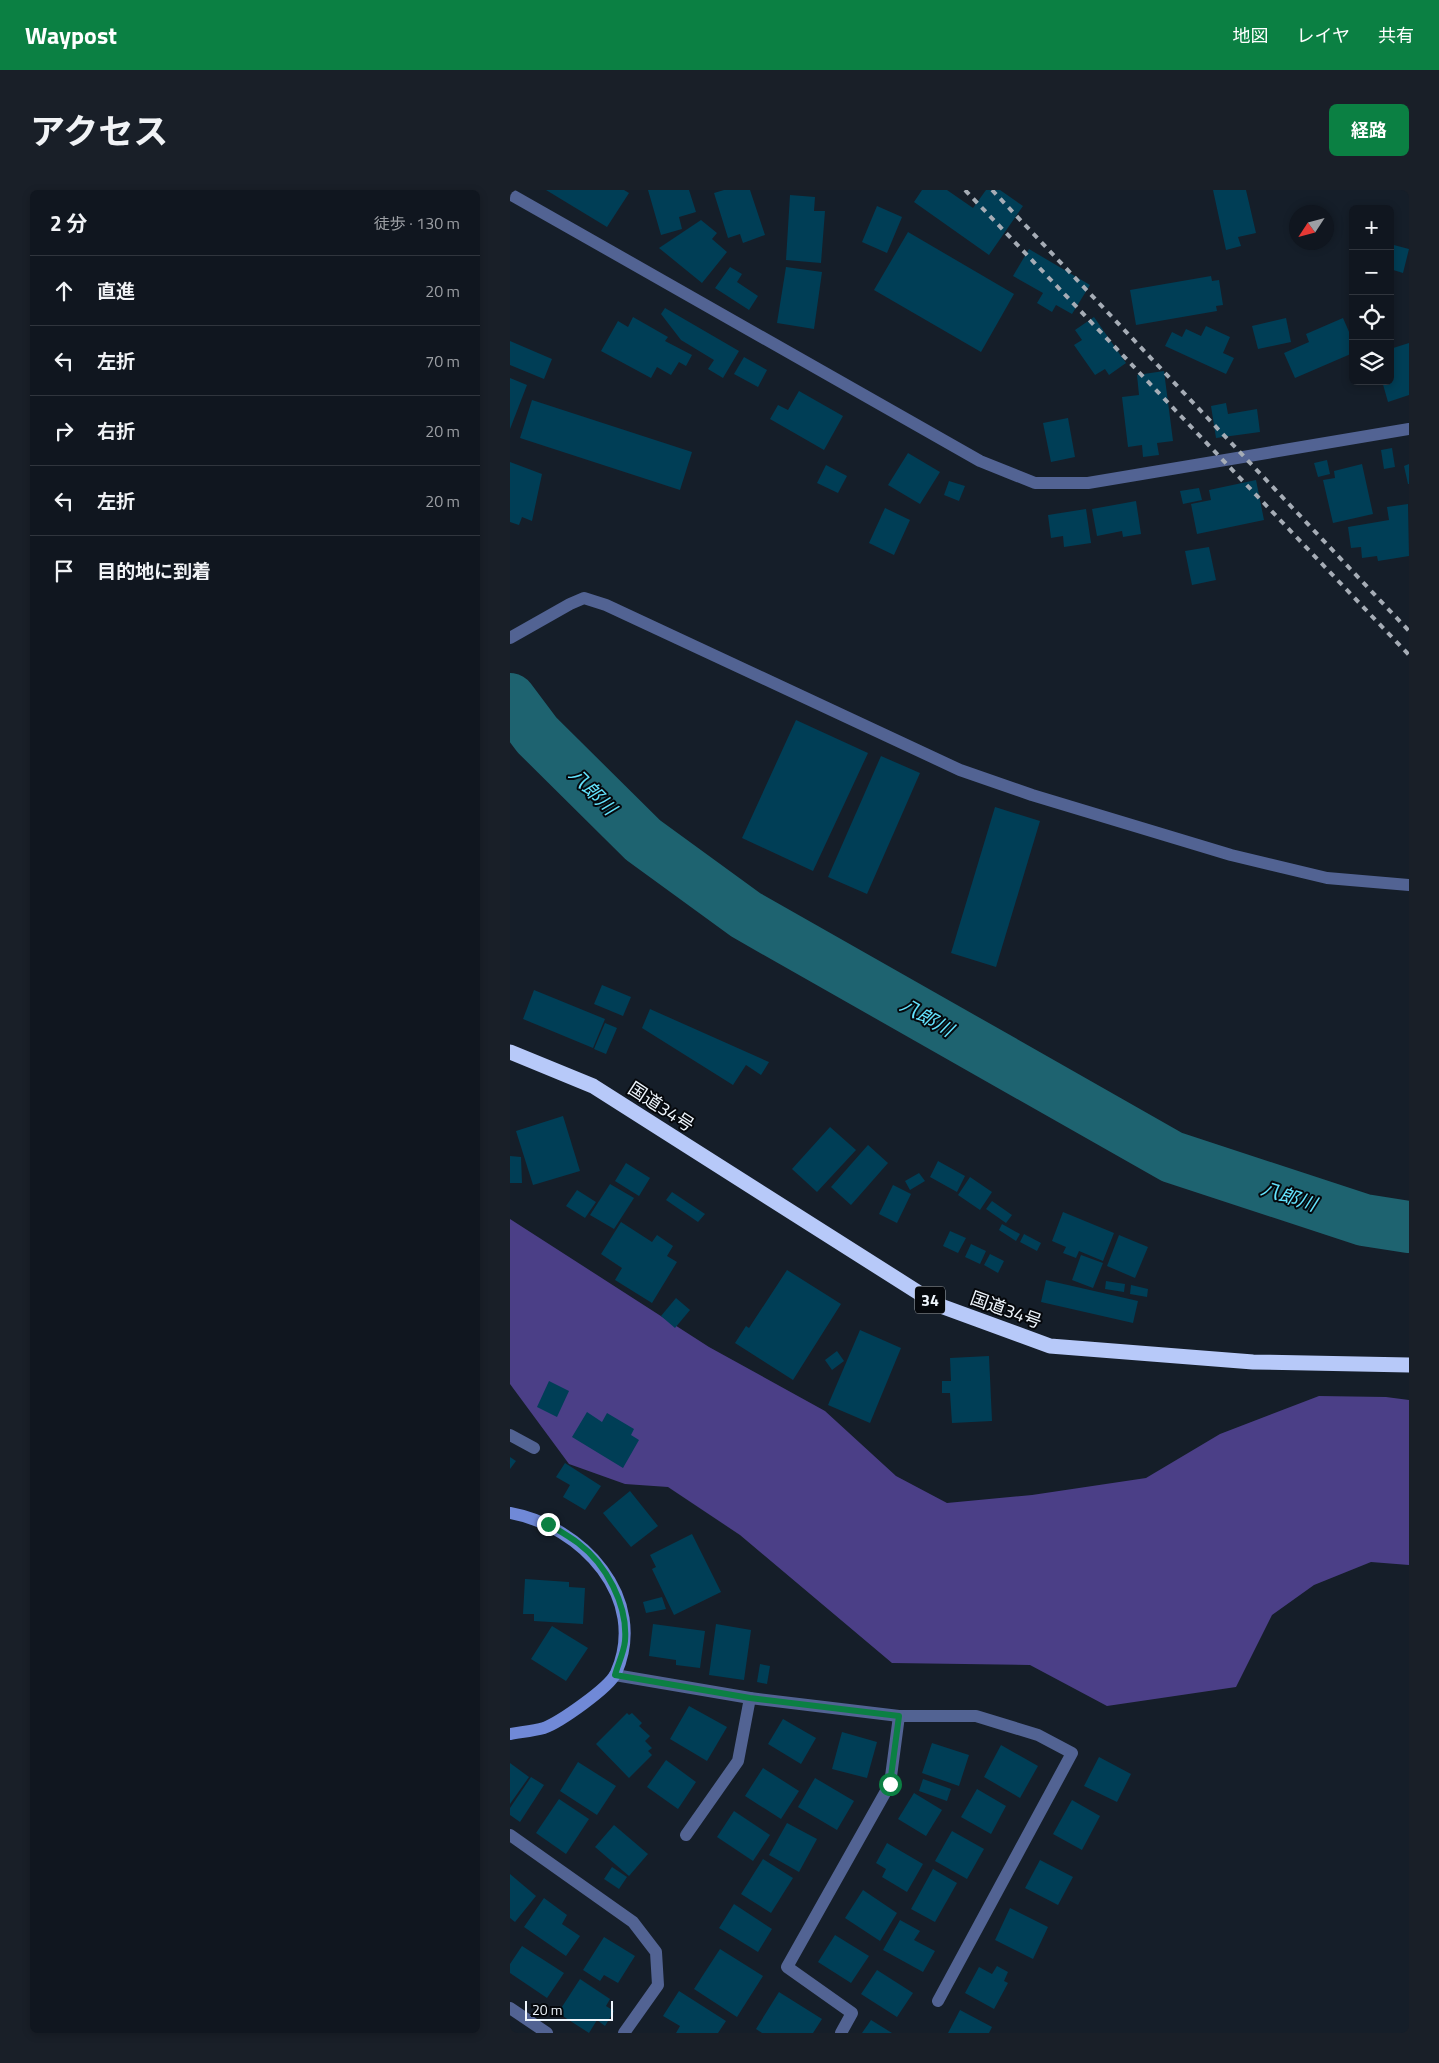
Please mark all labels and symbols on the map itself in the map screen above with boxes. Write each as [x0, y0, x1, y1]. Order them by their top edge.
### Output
north arrow [1289, 205, 1334, 250]
water label: 八郎川 [563, 760, 625, 822]
water label: 八郎川 [895, 990, 961, 1044]
street label: 国道34号 [623, 1075, 700, 1138]
water label: 八郎川 [1258, 1173, 1323, 1219]
street label: 国道34号 [967, 1284, 1046, 1335]
road number: 34 [915, 1286, 945, 1314]
route end [537, 1513, 560, 1536]
route start [879, 1773, 902, 1796]
scale bar [525, 1998, 612, 2021]

